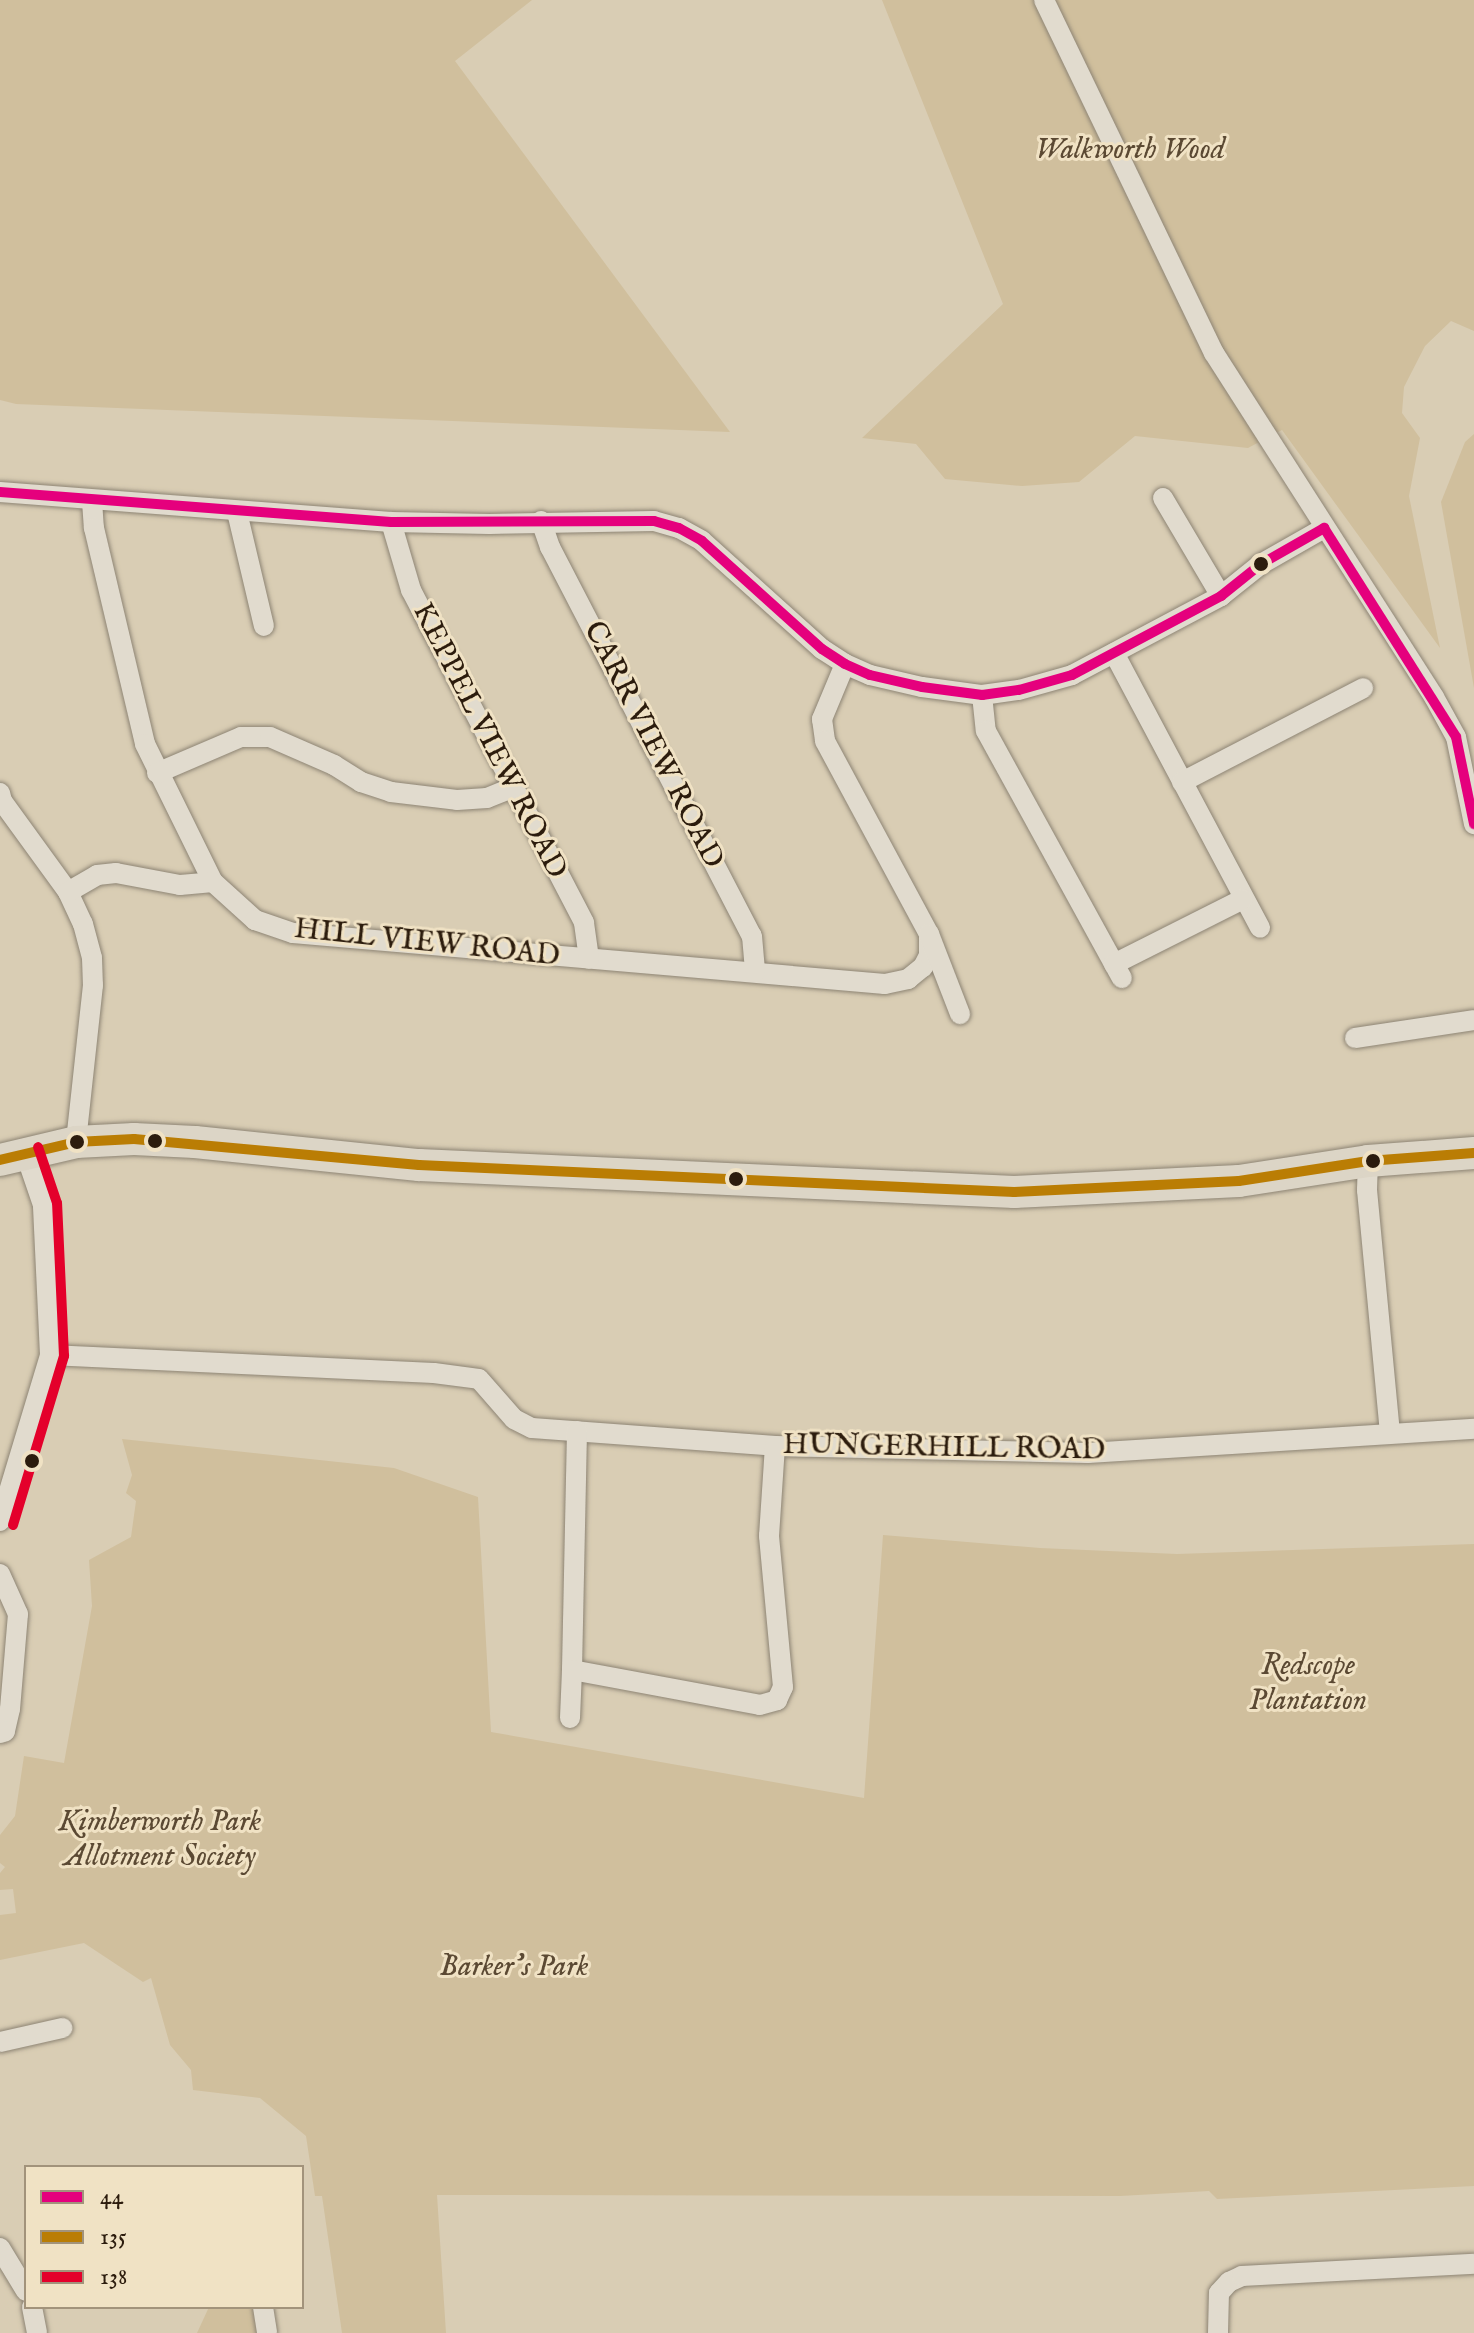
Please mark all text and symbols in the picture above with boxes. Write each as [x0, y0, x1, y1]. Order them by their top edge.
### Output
park label: Walkworth Wood [1035, 132, 1225, 168]
unlabelled marker [1253, 556, 1269, 572]
street label: KEPPEL VIEW ROAD [404, 597, 574, 885]
street label: CARR VIEW ROAD [575, 615, 731, 875]
street label: HILL VIEW ROAD [292, 911, 562, 975]
unlabelled marker [147, 1133, 163, 1149]
unlabelled marker [69, 1134, 85, 1150]
unlabelled marker [1365, 1153, 1381, 1169]
unlabelled marker [728, 1171, 744, 1187]
street label: HUNGERHILL ROAD [782, 1427, 1106, 1469]
unlabelled marker [24, 1453, 40, 1469]
park label: Redscope Plantation [1249, 1648, 1367, 1718]
park label: Kimberworth Park Allotment Society [59, 1804, 261, 1874]
park label: Barker's Park [439, 1949, 589, 1985]
legend [24, 2165, 304, 2309]
text: 44 [100, 2182, 124, 2213]
text: 135 [100, 2222, 127, 2253]
text: 138 [100, 2262, 127, 2293]

